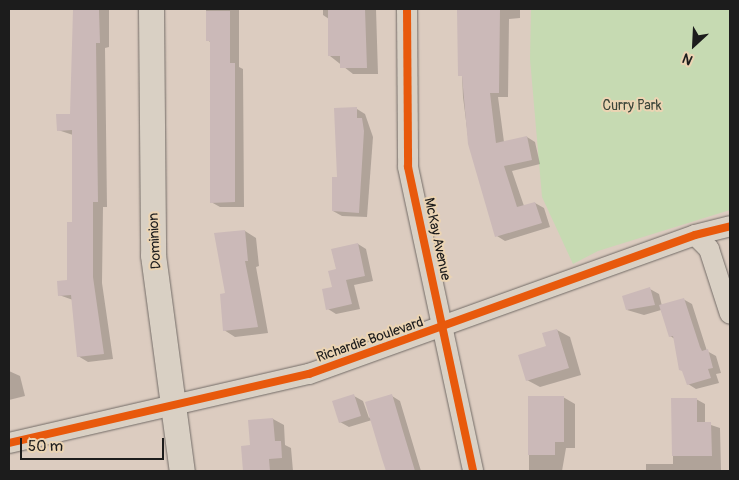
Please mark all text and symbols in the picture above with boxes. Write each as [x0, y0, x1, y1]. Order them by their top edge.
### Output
north arrow [669, 20, 719, 70]
text: N [680, 49, 695, 69]
park label: Curry Park [602, 98, 662, 114]
street label: McKay Avenue [420, 196, 454, 282]
street label: Dominion [145, 212, 165, 270]
street label: Richardie Boulevard [314, 314, 426, 366]
scale bar [22, 428, 166, 460]
text: 50 m [28, 437, 63, 456]

